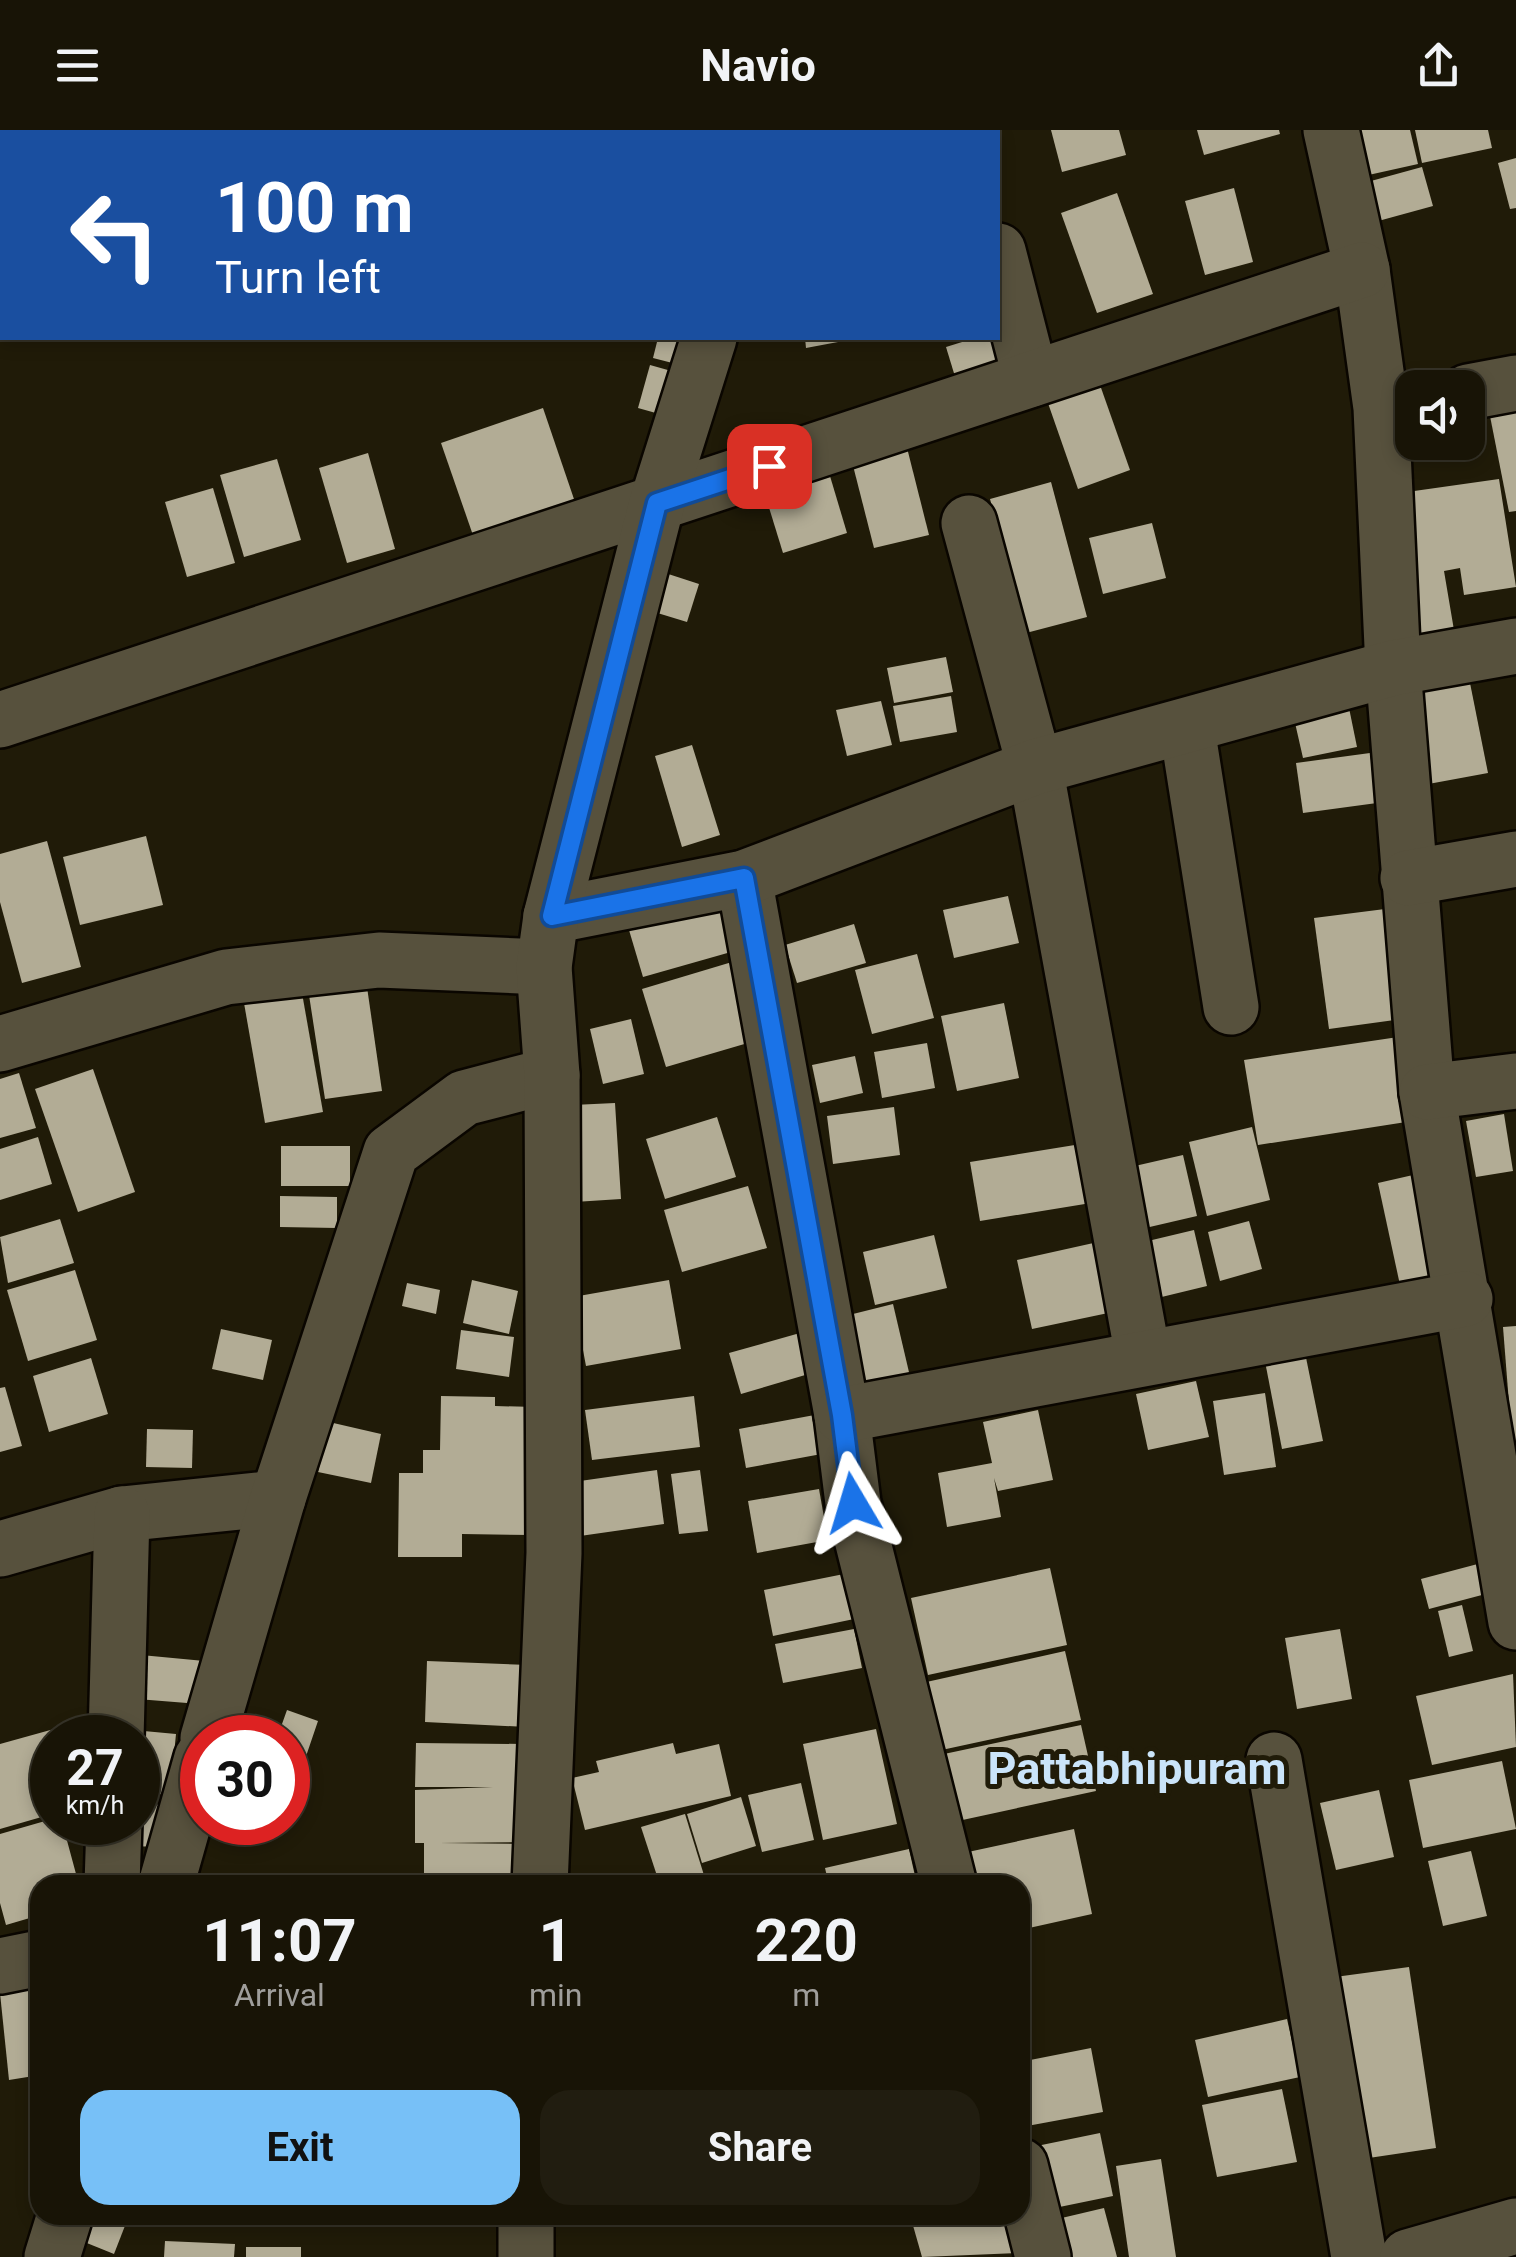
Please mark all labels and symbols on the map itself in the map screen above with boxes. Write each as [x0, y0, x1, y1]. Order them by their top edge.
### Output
pin [727, 424, 812, 509]
position arrow [801, 1451, 905, 1555]
speed limit sign: 30 [180, 1715, 310, 1845]
district label: Pattabhipuram [987, 1742, 1287, 1795]

